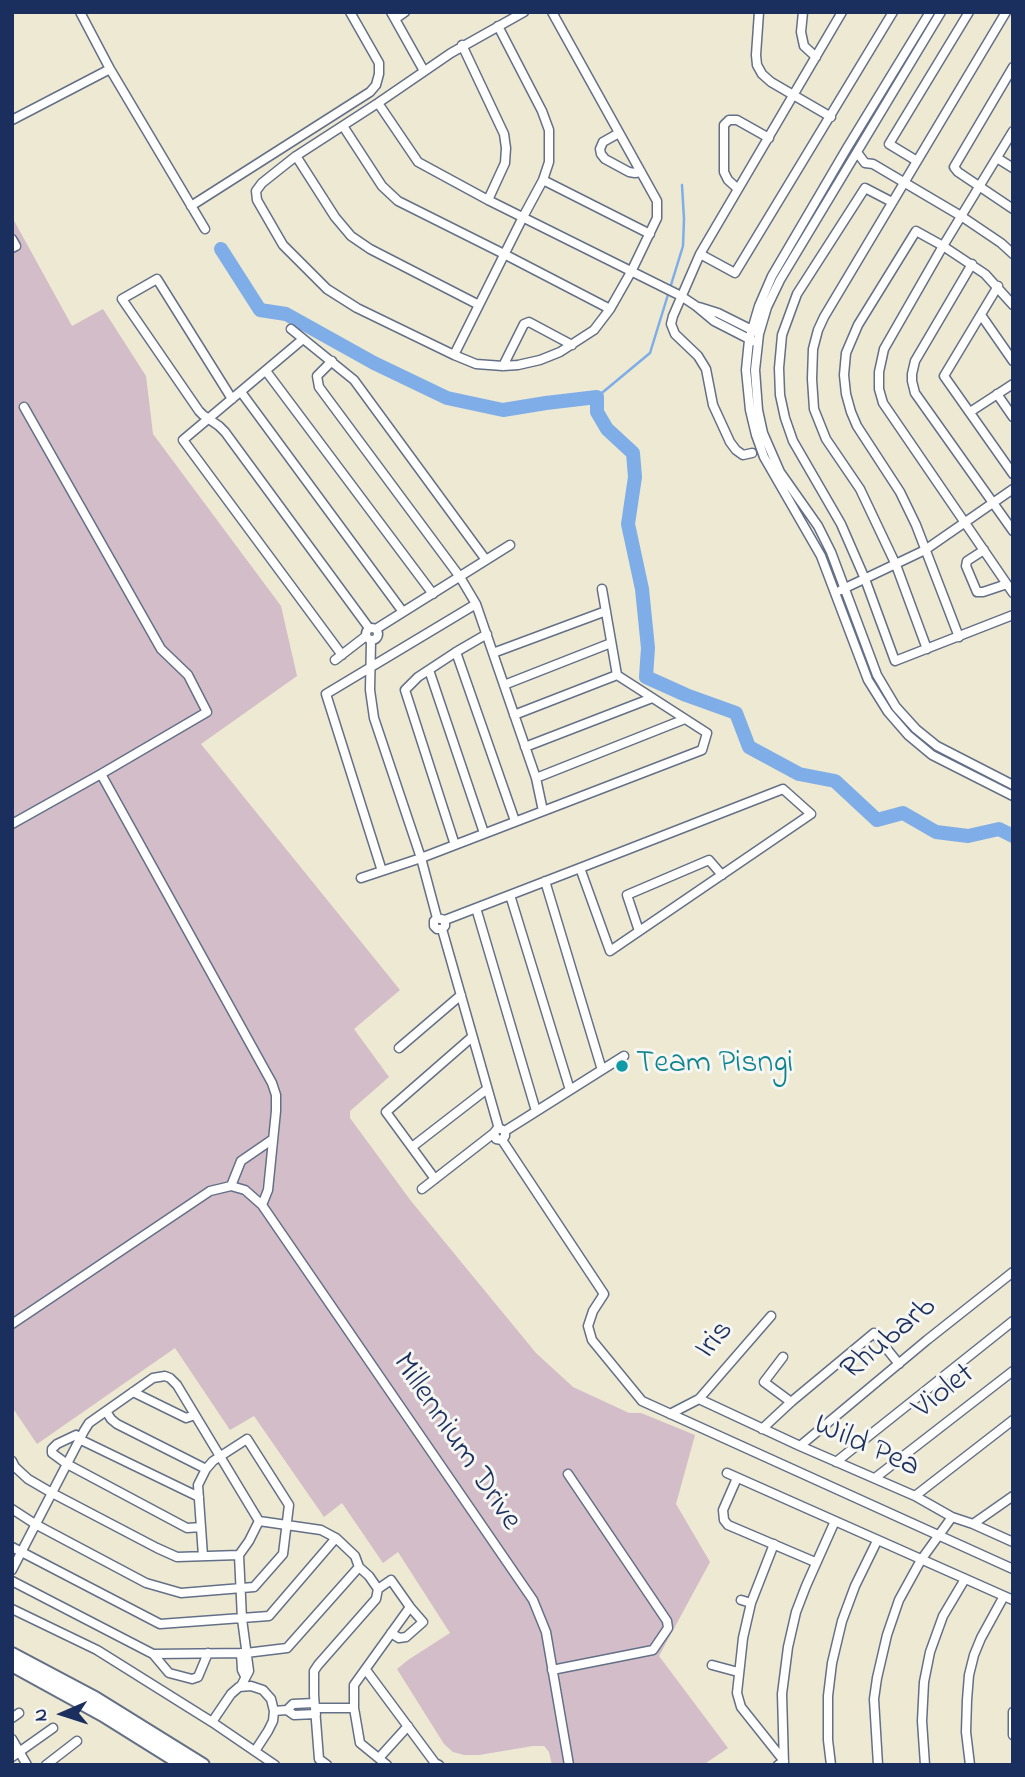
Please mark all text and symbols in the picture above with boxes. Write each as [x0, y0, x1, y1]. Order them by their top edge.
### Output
place label: Team Pisngi [636, 1047, 793, 1085]
marker: Team Pisngi [614, 1058, 630, 1074]
street label: Rhubarb [835, 1289, 945, 1391]
street label: Iris [689, 1314, 743, 1368]
street label: Millennium Drive [382, 1347, 528, 1539]
street label: Violet [906, 1357, 984, 1429]
street label: Wild Pea [807, 1408, 925, 1488]
north arrow [28, 1679, 98, 1749]
text: N [28, 1708, 55, 1722]

